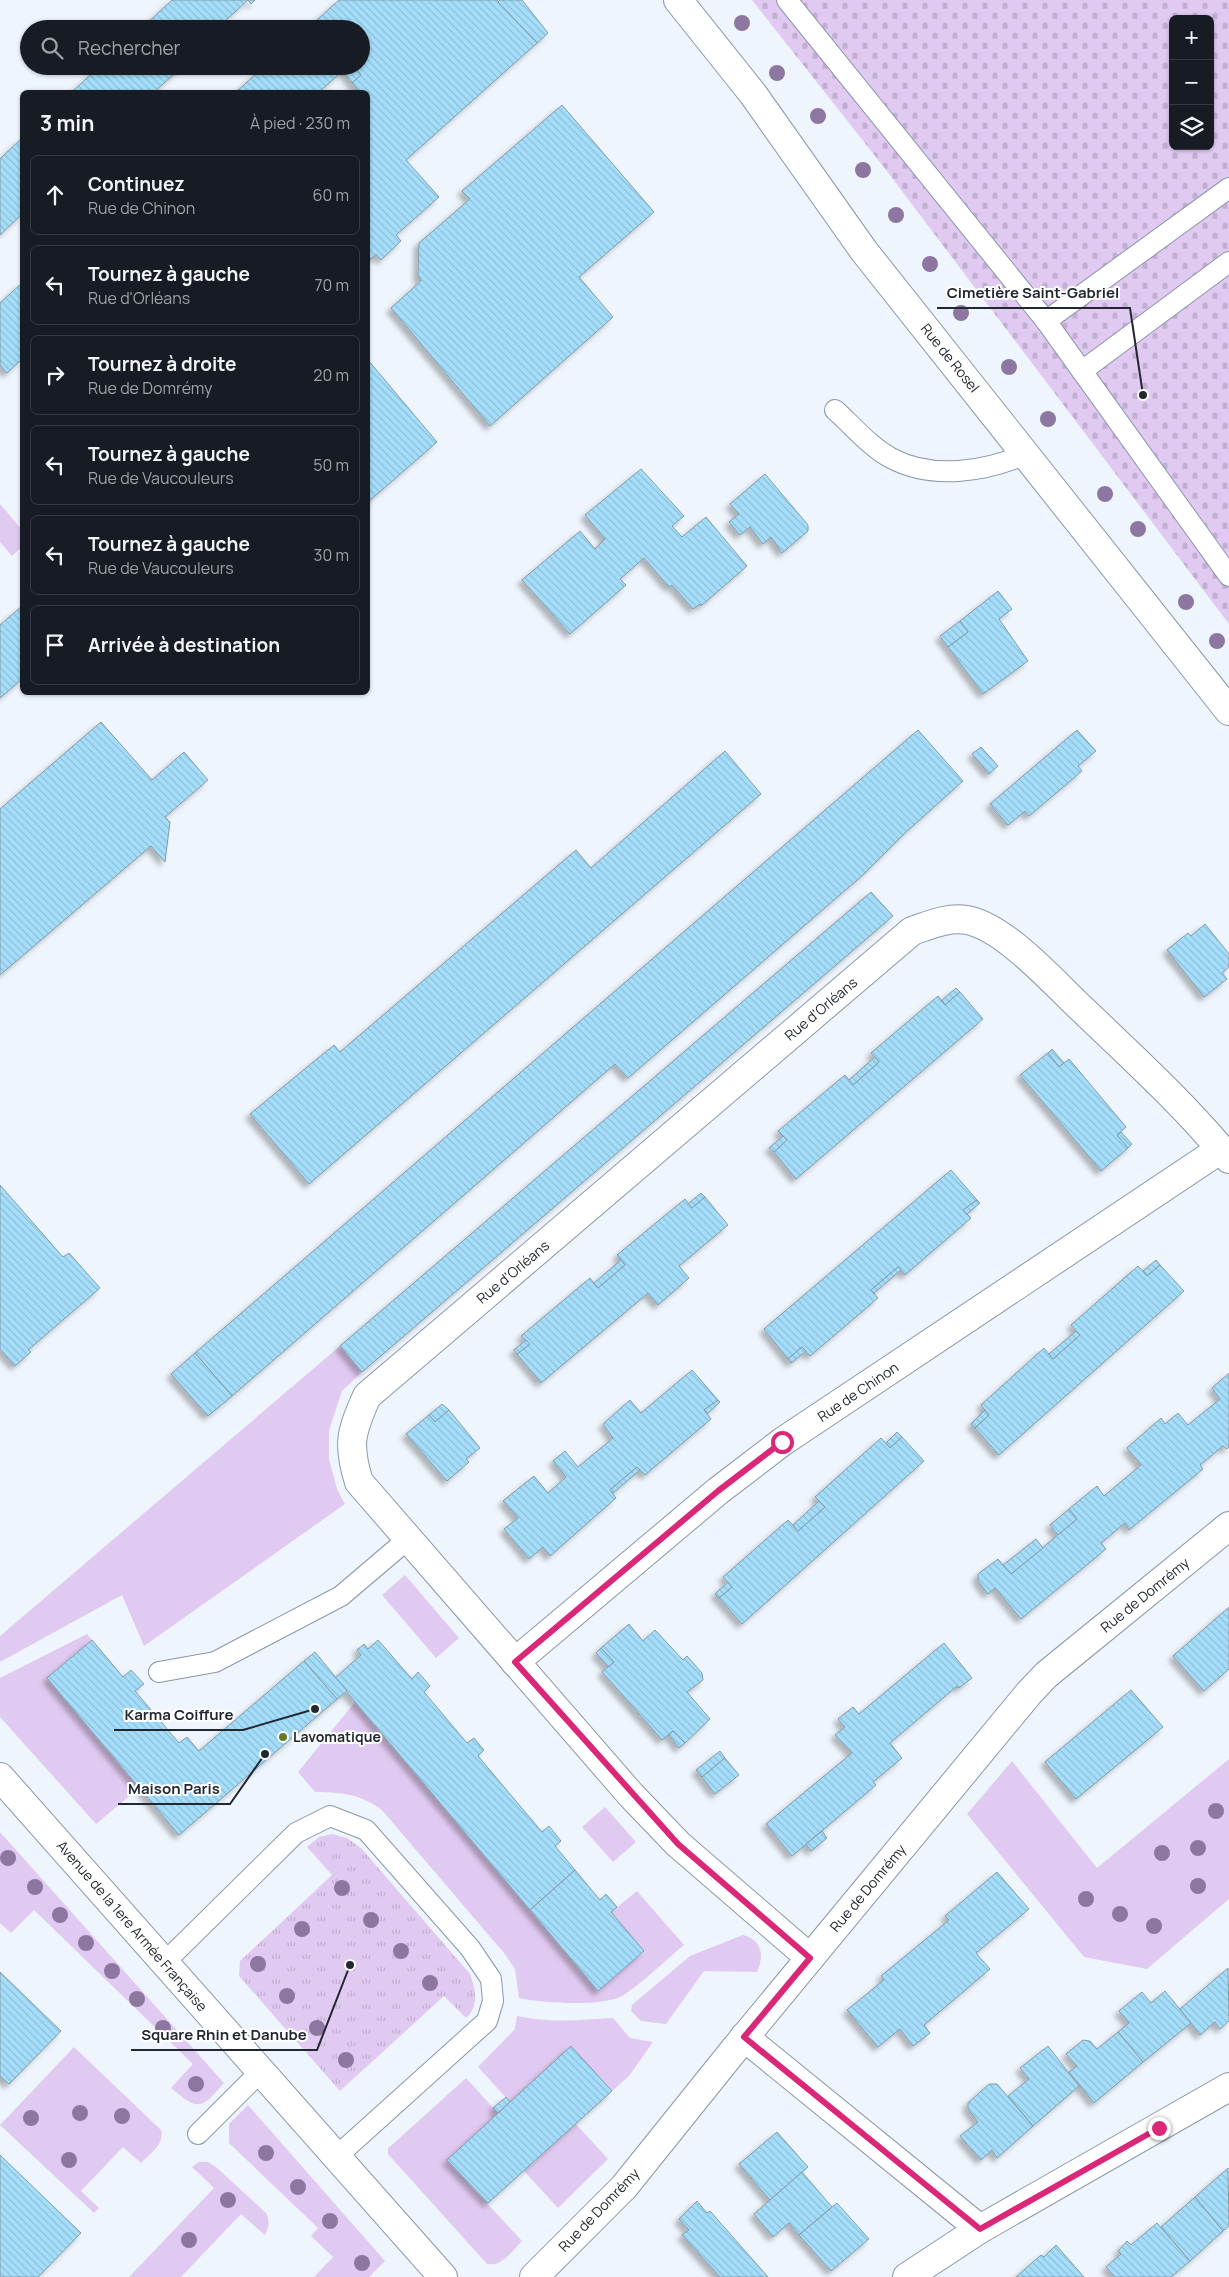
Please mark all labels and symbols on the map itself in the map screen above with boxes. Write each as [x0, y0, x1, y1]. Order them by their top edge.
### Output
callout: Cimetière Saint-Gabriel [937, 278, 1130, 308]
text: Cimetière Saint-Gabriel [947, 282, 1119, 303]
street label: Rue de Rosel [917, 319, 984, 396]
street label: Rue d'Orléans [780, 973, 861, 1045]
street label: Rue d'Orléans [472, 1236, 553, 1308]
street label: Rue de Chinon [813, 1357, 902, 1426]
route start [771, 1431, 794, 1454]
street label: Rue de Domrémy [1096, 1553, 1193, 1636]
callout: Karma Coiffure [114, 1700, 243, 1730]
text: Karma Coiffure [125, 1704, 233, 1725]
place label: Lavomatique [293, 1727, 381, 1746]
marker: Lavomatique [277, 1731, 289, 1743]
callout: Maison Paris [118, 1774, 230, 1804]
text: Maison Paris [128, 1778, 220, 1799]
street label: Avenue de la 1ere Armée Française [53, 1836, 212, 2015]
street label: Rue de Domrémy [825, 1839, 910, 1936]
callout: Square Rhin et Danube [131, 2020, 317, 2050]
text: Square Rhin et Danube [141, 2024, 307, 2045]
route end [1148, 2117, 1171, 2140]
street label: Rue de Domrémy [554, 2163, 644, 2255]

